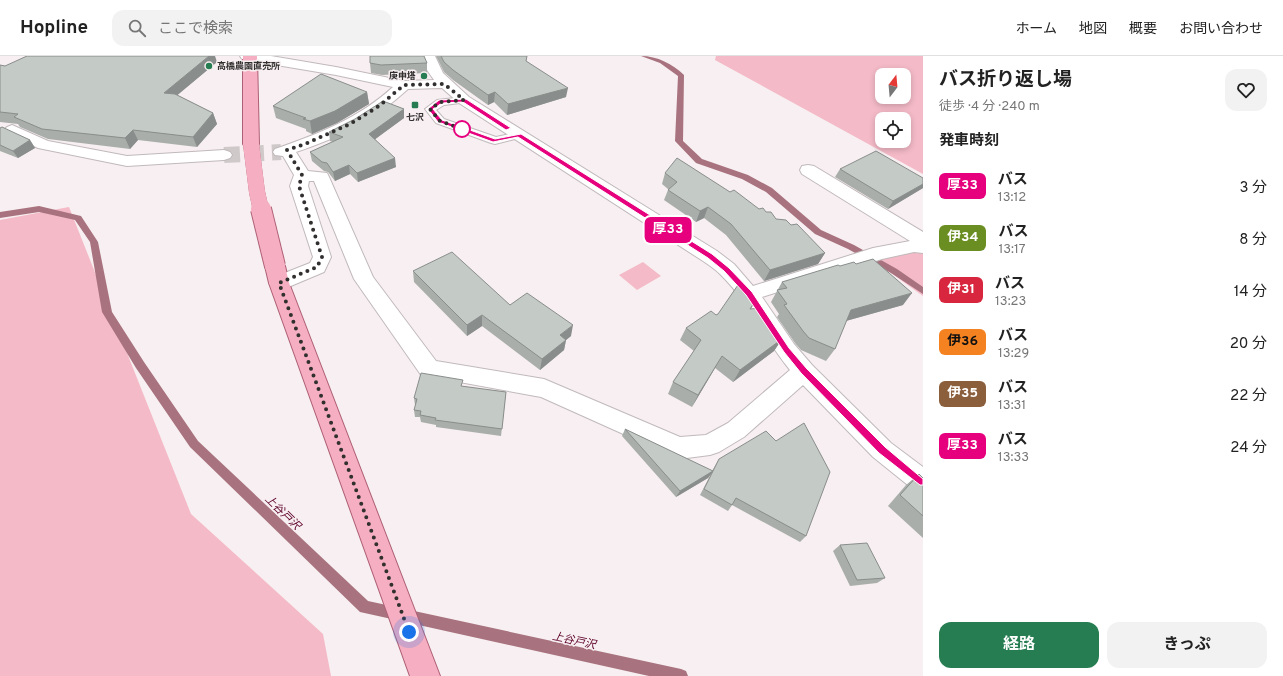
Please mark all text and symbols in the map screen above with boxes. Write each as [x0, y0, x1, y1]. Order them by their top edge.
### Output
search box [112, 10, 392, 46]
text: Hopline [20, 16, 88, 40]
icon: search [126, 17, 148, 39]
text: ここで検索 [158, 20, 233, 39]
text: ホーム [1015, 21, 1057, 38]
text: 地図 [1079, 21, 1107, 38]
text: 概要 [1129, 21, 1157, 38]
text: お問い合わせ [1179, 21, 1263, 38]
place label: 高橋農園直売所 [217, 60, 280, 72]
marker: 高橋農園直売所 [204, 61, 214, 71]
north arrow [875, 68, 911, 104]
map controls [875, 68, 911, 148]
text: バス折り返し場 [939, 68, 1072, 92]
button: heart [1225, 69, 1267, 111]
place label: 庚申塔 [389, 71, 416, 82]
marker: 庚申塔 [419, 71, 429, 81]
text: 徒歩 · 4 分 · 240 m [939, 99, 1040, 115]
marker: 七沢 [410, 100, 420, 110]
place label: 七沢 [406, 112, 424, 123]
button: locate [875, 112, 911, 148]
unlabelled marker [453, 120, 471, 138]
text: 発車時刻 [939, 132, 999, 151]
text: バス [998, 171, 1028, 190]
text: 厚33 [947, 177, 978, 194]
text: 3 分 [1239, 179, 1267, 198]
text: 13:12 [998, 190, 1026, 206]
line badge: 厚33 [645, 217, 691, 243]
text: 厚33 [653, 221, 683, 238]
text: バス [998, 223, 1028, 242]
text: 伊34 [947, 229, 978, 246]
text: 8 分 [1239, 231, 1267, 250]
text: 13:17 [998, 242, 1026, 258]
text: バス [995, 275, 1025, 294]
text: 伊31 [947, 281, 975, 298]
text: 14 分 [1234, 283, 1267, 302]
text: 13:23 [995, 294, 1026, 310]
text: バス [998, 327, 1028, 346]
text: 伊36 [947, 333, 978, 350]
text: 20 分 [1230, 335, 1267, 354]
text: 13:29 [998, 346, 1029, 362]
text: バス [998, 379, 1028, 398]
text: 伊35 [947, 385, 978, 402]
text: 22 分 [1230, 387, 1267, 406]
text: 13:31 [998, 398, 1026, 414]
text: バス [998, 431, 1028, 450]
text: 厚33 [947, 437, 978, 454]
text: 24 分 [1230, 439, 1267, 458]
text: 13:33 [998, 450, 1029, 466]
water label: 上谷戸沢 [262, 492, 304, 534]
your location [399, 622, 419, 642]
button: 経路 [939, 622, 1099, 668]
button: きっぷ [1107, 622, 1267, 668]
water label: 上谷戸沢 [551, 630, 599, 653]

